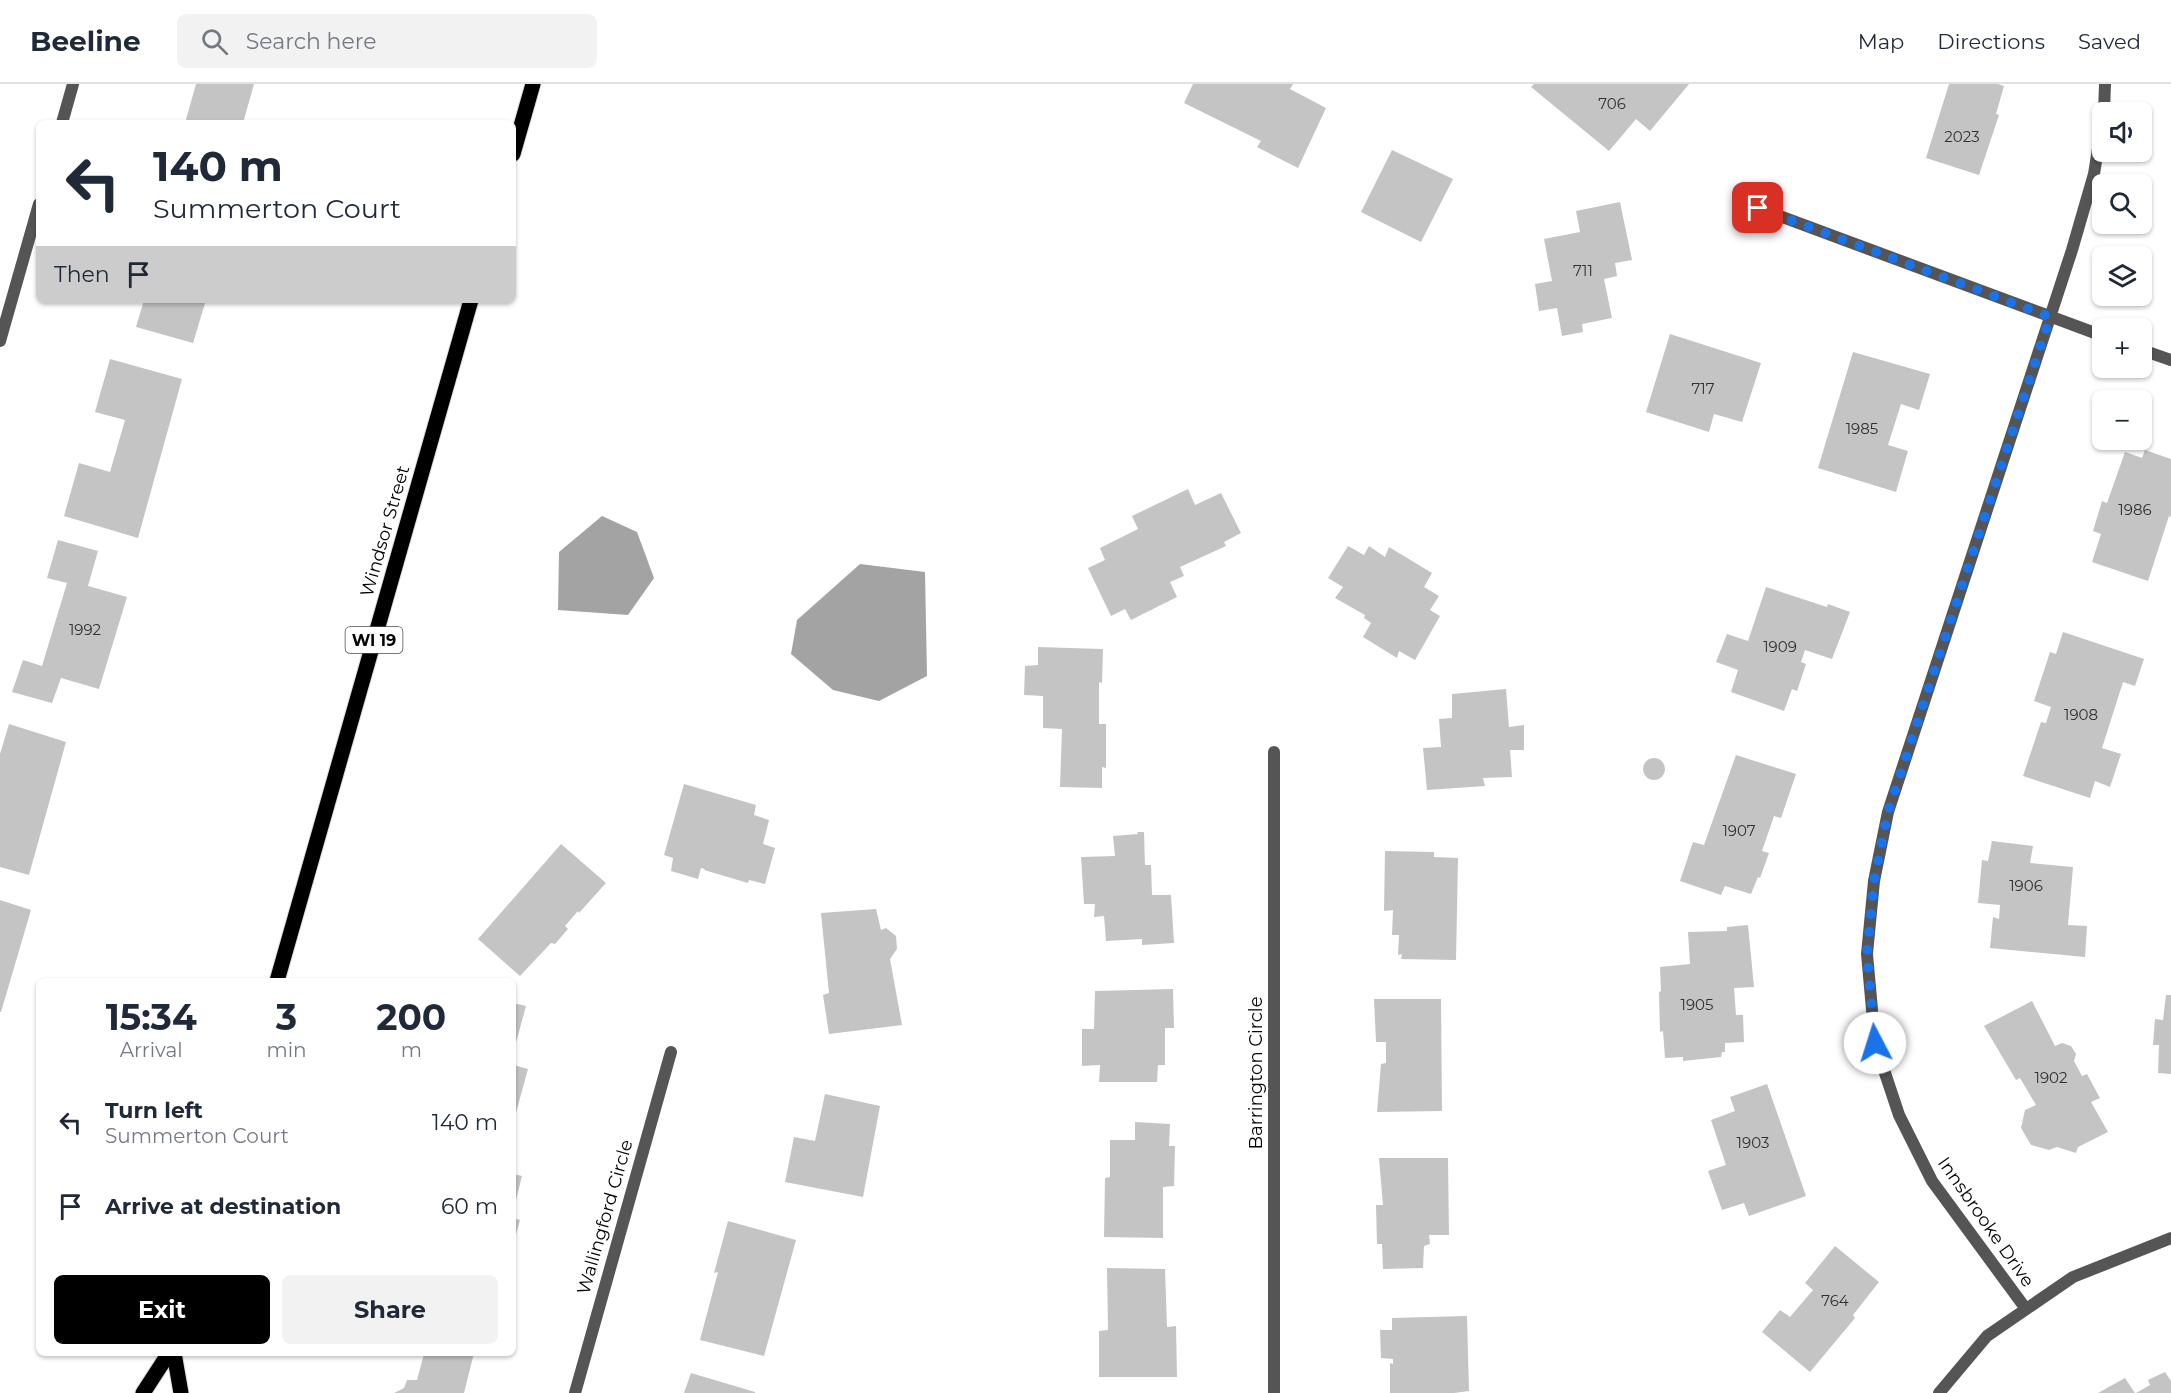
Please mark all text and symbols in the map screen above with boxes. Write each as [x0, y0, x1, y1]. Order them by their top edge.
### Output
search box [177, 14, 597, 68]
text: Beeline [30, 24, 141, 58]
icon: search [198, 25, 231, 58]
text: Search here [246, 28, 377, 55]
text: Map [1858, 29, 1904, 54]
text: Directions [1937, 29, 2045, 54]
text: Saved [2078, 29, 2141, 54]
house number: 706 [1598, 94, 1626, 113]
map controls [2092, 102, 2152, 450]
button: sound [2092, 102, 2152, 162]
house number: 2023 [1944, 127, 1980, 146]
text: 140 m [153, 140, 283, 192]
icon: left [54, 144, 132, 222]
button: search [2092, 174, 2152, 234]
pin [1732, 182, 1783, 233]
icon: arrive [1741, 191, 1774, 224]
text: Summerton Court [153, 192, 401, 225]
button: layers [2092, 246, 2152, 306]
icon: arrive [122, 258, 155, 291]
text: Then [54, 261, 110, 288]
house number: 711 [1573, 261, 1593, 280]
button: + [2092, 318, 2152, 378]
house number: 717 [1691, 379, 1715, 398]
button: − [2092, 390, 2152, 450]
house number: 1985 [1846, 419, 1878, 438]
street label: Windsor Street [356, 463, 414, 599]
house number: 1986 [2118, 500, 2152, 519]
house number: 1992 [69, 620, 101, 639]
road number: WI 19 [346, 627, 403, 653]
house number: 1909 [1763, 637, 1797, 656]
house number: 1908 [2064, 705, 2098, 724]
house number: 1907 [1722, 821, 1756, 840]
house number: 1906 [2009, 876, 2043, 895]
text: 15:34 [106, 995, 197, 1039]
text: 3 [276, 995, 297, 1039]
text: 200 [376, 995, 446, 1039]
house number: 1905 [1681, 995, 1713, 1014]
street label: Barrington Circle [1245, 996, 1267, 1150]
position arrow [1843, 1011, 1907, 1075]
text: Arrival [120, 1038, 183, 1062]
text: min [266, 1038, 307, 1062]
text: m [401, 1038, 422, 1062]
house number: 1902 [2034, 1068, 2068, 1087]
text: Turn left [105, 1097, 203, 1124]
icon: left [54, 1106, 87, 1139]
text: 140 m [432, 1109, 498, 1136]
text: Summerton Court [105, 1124, 289, 1148]
house number: 1903 [1737, 1133, 1769, 1152]
street label: Wallingford Circle [572, 1137, 638, 1297]
street label: Innsbrooke Drive [1933, 1153, 2039, 1291]
icon: arrive [54, 1190, 87, 1223]
text: Arrive at destination [105, 1193, 341, 1220]
text: 60 m [441, 1193, 498, 1220]
button: Exit [54, 1275, 270, 1344]
button: Share [282, 1275, 498, 1344]
house number: 764 [1821, 1291, 1849, 1310]

